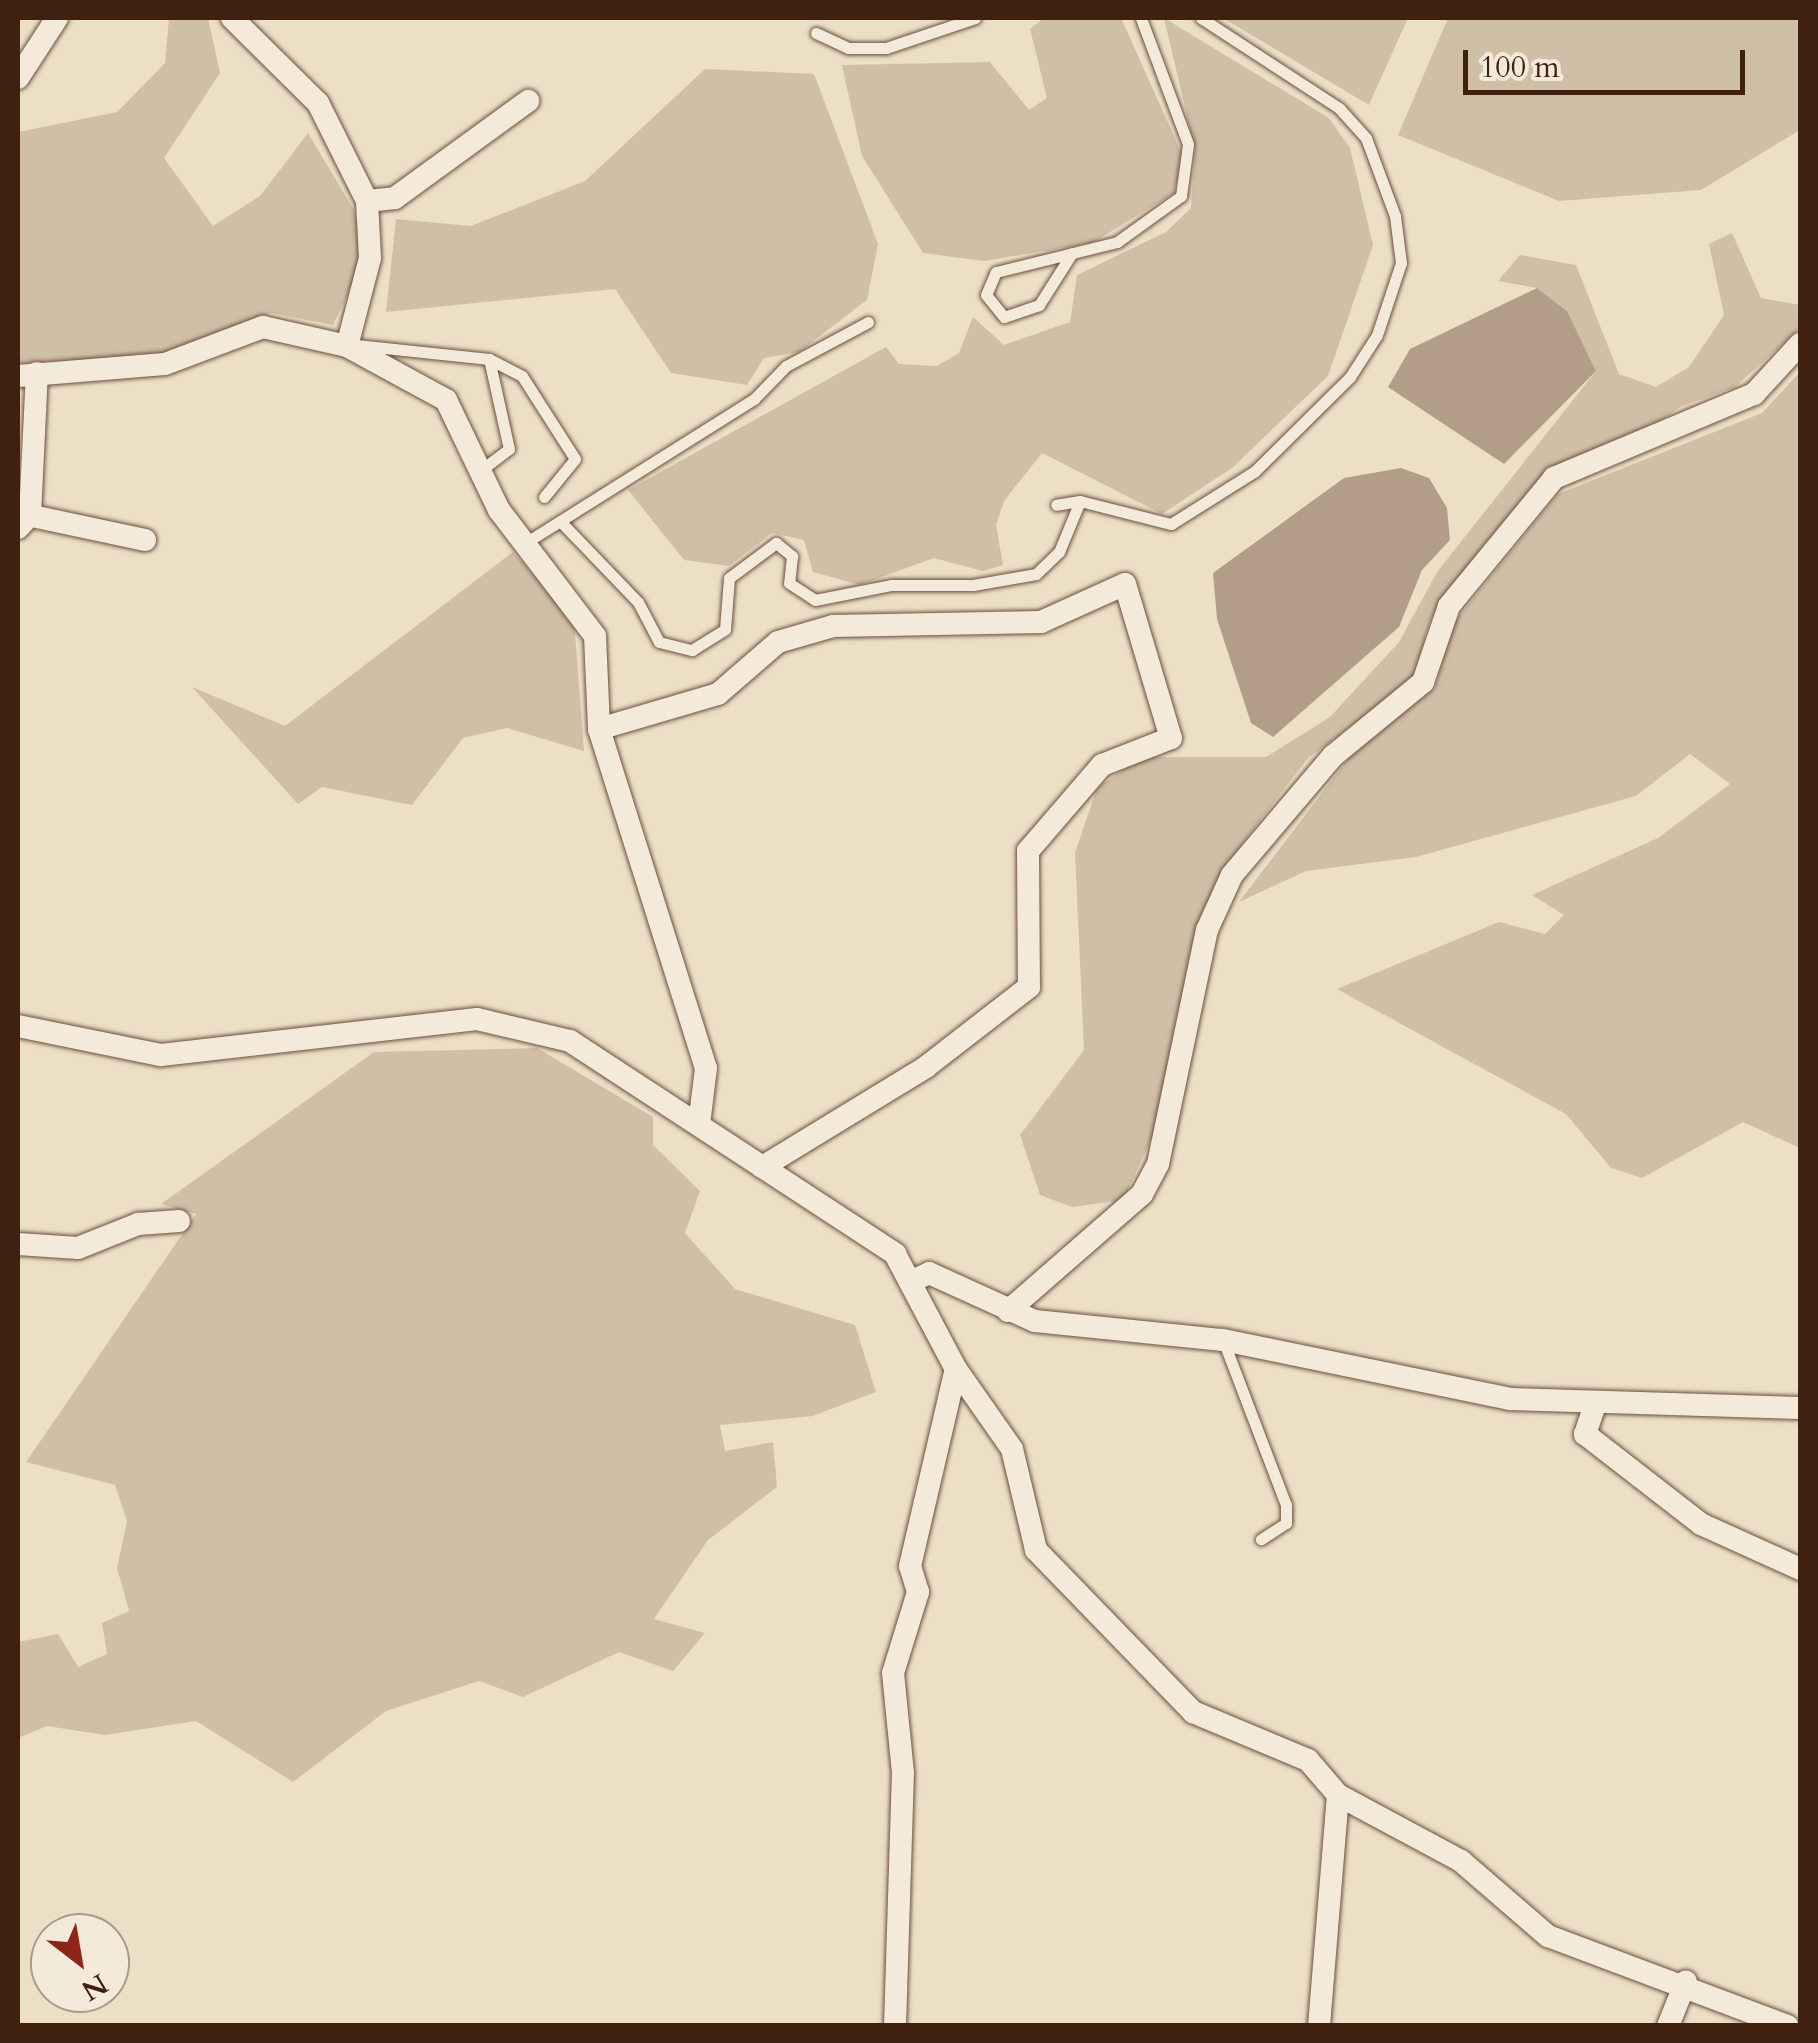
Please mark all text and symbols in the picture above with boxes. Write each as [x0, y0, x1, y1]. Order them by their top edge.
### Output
scale bar [1468, 30, 1750, 92]
text: 100 m [1480, 47, 1560, 88]
north arrow [30, 1913, 130, 2013]
text: N [74, 1964, 115, 2010]

